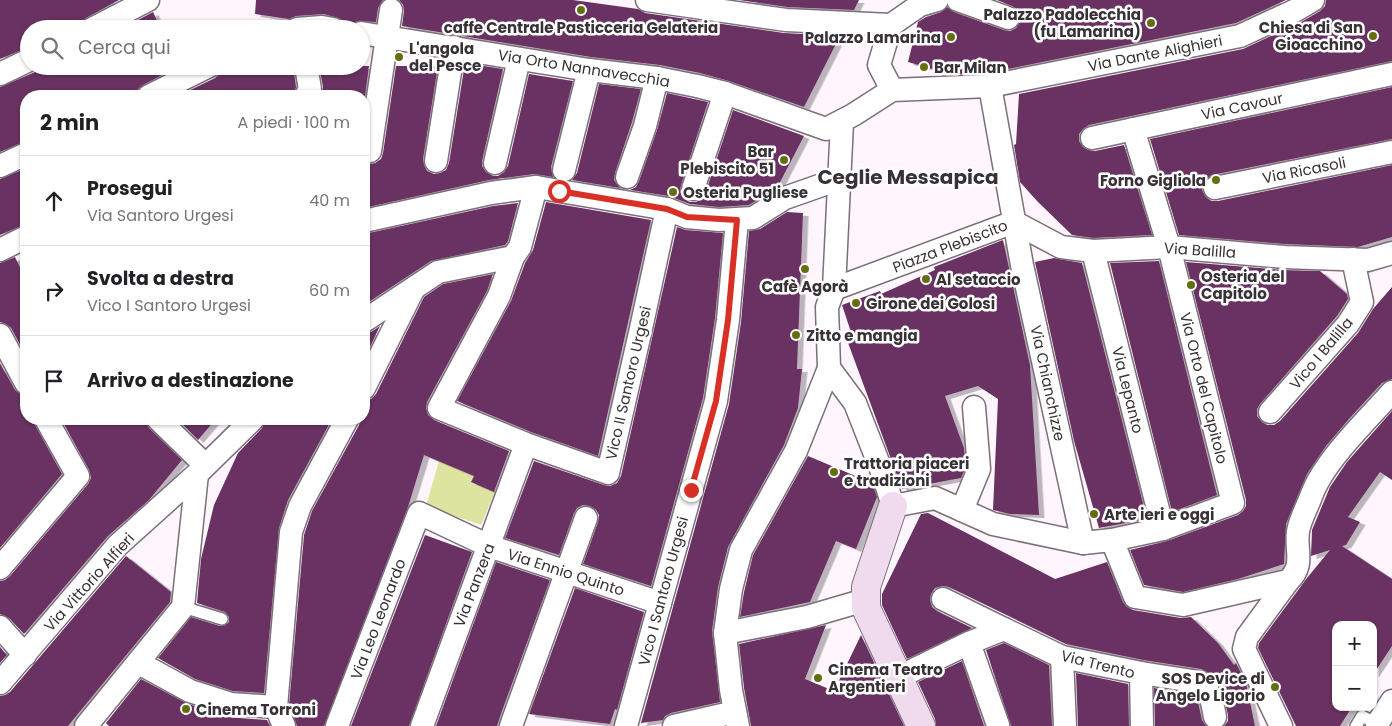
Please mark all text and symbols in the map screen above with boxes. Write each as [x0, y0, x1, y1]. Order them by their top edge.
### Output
marker: caffe Centrale Pasticceria Gelateria [575, 4, 587, 16]
place label: Palazzo Padolecchia (fu Lamarina) [983, 4, 1141, 42]
place label: caffe Centrale Pasticceria Gelateria [444, 17, 718, 38]
marker: Palazzo Padolecchia (fu Lamarina) [1145, 17, 1157, 29]
place label: Chiesa di San Gioacchino [1259, 17, 1363, 55]
search box [20, 20, 370, 75]
place label: Palazzo Lamarina [805, 27, 941, 48]
street label: Via Dante Alighieri [1086, 30, 1224, 76]
marker: Chiesa di San Gioacchino [1367, 30, 1379, 42]
marker: Palazzo Lamarina [945, 31, 957, 43]
icon: search [38, 34, 66, 62]
text: Cerca qui [78, 34, 171, 61]
place label: L'angola del Pesce [409, 38, 481, 76]
street label: Via Orto Nannavecchia [497, 44, 671, 92]
marker: L'angola del Pesce [393, 51, 405, 63]
place label: Bar Milan [934, 57, 1007, 78]
marker: Bar Milan [918, 61, 930, 73]
street label: Via Cavour [1199, 87, 1285, 125]
text: 2 min [40, 108, 99, 137]
text: A piedi · 100 m [238, 111, 350, 134]
place label: Bar Plebiscito 51 [680, 141, 775, 179]
street label: Via Ricasoli [1260, 152, 1348, 188]
marker: Bar Plebiscito 51 [778, 154, 790, 166]
district label: Ceglie Messapica [817, 163, 999, 191]
place label: Forno Gigliola [1100, 170, 1206, 191]
marker: Forno Gigliola [1210, 174, 1222, 186]
text: Prosegui [87, 175, 173, 202]
route start [548, 180, 571, 203]
place label: Osteria Pugliese [683, 182, 808, 203]
marker: Osteria Pugliese [667, 186, 679, 198]
icon: ahead [40, 187, 68, 215]
text: 40 m [309, 189, 350, 212]
text: Via Santoro Urgesi [87, 204, 234, 227]
street label: Piazza Plebiscito [890, 214, 1010, 278]
street label: Via Balilla [1163, 237, 1237, 263]
marker: Cafè Agorà [799, 263, 811, 275]
text: Svolta a destra [87, 265, 234, 292]
place label: Osteria del Capitolo [1201, 266, 1285, 304]
place label: Al setaccio [936, 269, 1021, 290]
marker: Al setaccio [920, 273, 932, 285]
place label: Cafè Agorà [762, 276, 848, 297]
icon: right [40, 277, 68, 305]
text: 60 m [309, 279, 350, 302]
marker: Osteria del Capitolo [1185, 279, 1197, 291]
place label: Girone dei Golosi [866, 293, 995, 314]
text: Vico I Santoro Urgesi [87, 294, 251, 317]
marker: Girone dei Golosi [850, 297, 862, 309]
street label: Vico II Santoro Urgesi [600, 304, 656, 462]
street label: Via Orto del Capitolo [1175, 310, 1233, 466]
street label: Vico I Balilla [1285, 312, 1357, 394]
street label: Via Chianchizze [1025, 323, 1071, 443]
place label: Zitto e mangia [806, 325, 918, 346]
marker: Zitto e mangia [790, 329, 802, 341]
street label: Via Lepanto [1107, 344, 1149, 436]
icon: arrive [40, 367, 68, 395]
text: Arrivo a destinazione [87, 367, 294, 394]
place label: Trattoria piaceri e tradizioni [844, 453, 969, 491]
marker: Trattoria piaceri e tradizioni [828, 466, 840, 478]
route end [680, 479, 703, 502]
place label: Arte ieri e oggi [1104, 504, 1214, 525]
marker: Arte ieri e oggi [1088, 508, 1100, 520]
street label: Vico I Santoro Urgesi [633, 514, 693, 668]
street label: Via Vittorio Alfieri [39, 528, 139, 636]
street label: Via Panzera [448, 540, 500, 630]
street label: Via Ennio Quinto [505, 543, 627, 601]
street label: Via Leo Leonardo [345, 556, 411, 682]
map controls [1332, 621, 1377, 711]
button: + [1332, 621, 1377, 666]
street label: Via Trento [1059, 645, 1137, 683]
place label: Cinema Teatro Argentieri [828, 659, 943, 697]
button: − [1332, 666, 1377, 711]
place label: SOS Device di Angelo Ligorio [1156, 668, 1265, 706]
marker: Cinema Teatro Argentieri [812, 672, 824, 684]
marker: SOS Device di Angelo Ligorio [1269, 681, 1281, 693]
place label: Cinema Torroni [196, 699, 316, 720]
marker: Cinema Torroni [180, 703, 192, 715]

